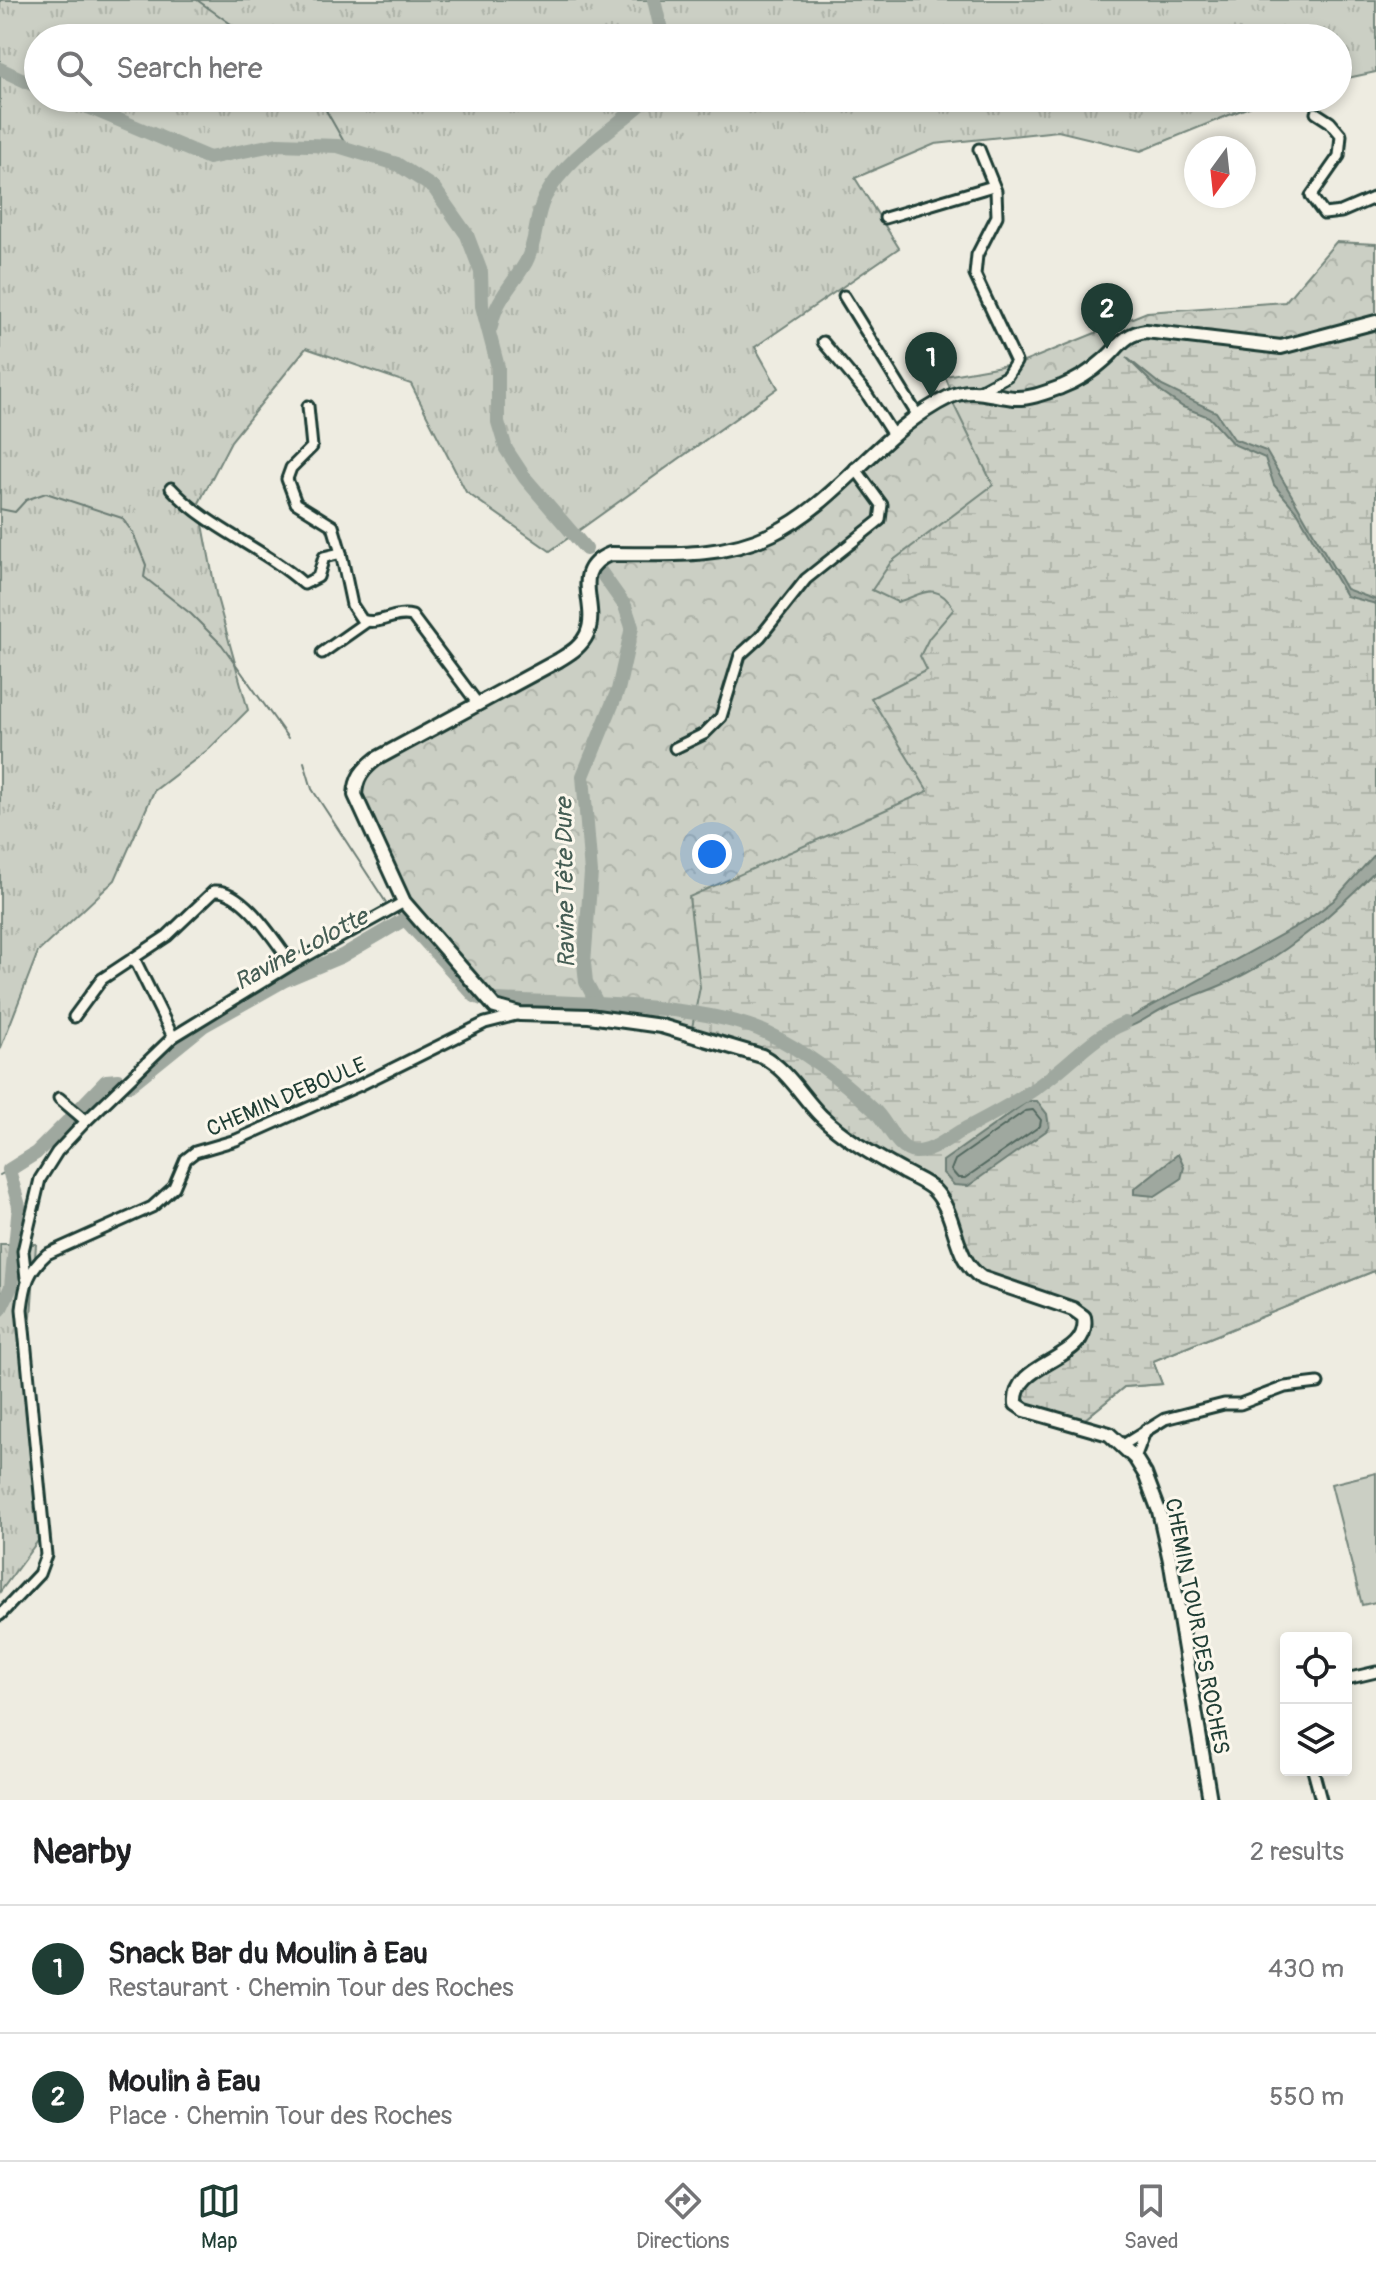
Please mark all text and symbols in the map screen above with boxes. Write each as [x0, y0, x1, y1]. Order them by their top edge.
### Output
search box [24, 24, 1352, 112]
icon: search [52, 46, 96, 90]
text: Search here [116, 50, 263, 87]
north arrow [1184, 136, 1256, 208]
pin: 2 [1081, 283, 1133, 349]
pin: 1 [905, 332, 957, 398]
water label: Ravine Tête Dure [549, 796, 581, 968]
your location [692, 834, 732, 874]
water label: Ravine Lolotte [230, 901, 375, 997]
street label: CHEMIN DEBOULE [202, 1051, 370, 1143]
street label: CHEMIN TOUR DES ROCHES [1158, 1496, 1236, 1757]
map controls [1280, 1632, 1352, 1776]
button: locate [1280, 1632, 1352, 1704]
button: layers [1280, 1704, 1352, 1776]
text: Nearby [32, 1831, 131, 1874]
text: 2 results [1250, 1836, 1344, 1868]
text: Snack Bar du Moulin à Eau [108, 1935, 428, 1972]
text: 1 [53, 1953, 63, 1985]
text: 430 m [1268, 1953, 1344, 1985]
text: Restaurant · Chemin Tour des Roches [108, 1972, 514, 2004]
text: Moulin à Eau [108, 2063, 261, 2100]
text: 2 [51, 2081, 65, 2113]
text: 550 m [1269, 2081, 1344, 2113]
text: Place · Chemin Tour des Roches [108, 2100, 452, 2132]
tab: Map [197, 2179, 241, 2255]
tab: Directions [636, 2179, 729, 2255]
tab: Saved [1124, 2179, 1179, 2255]

